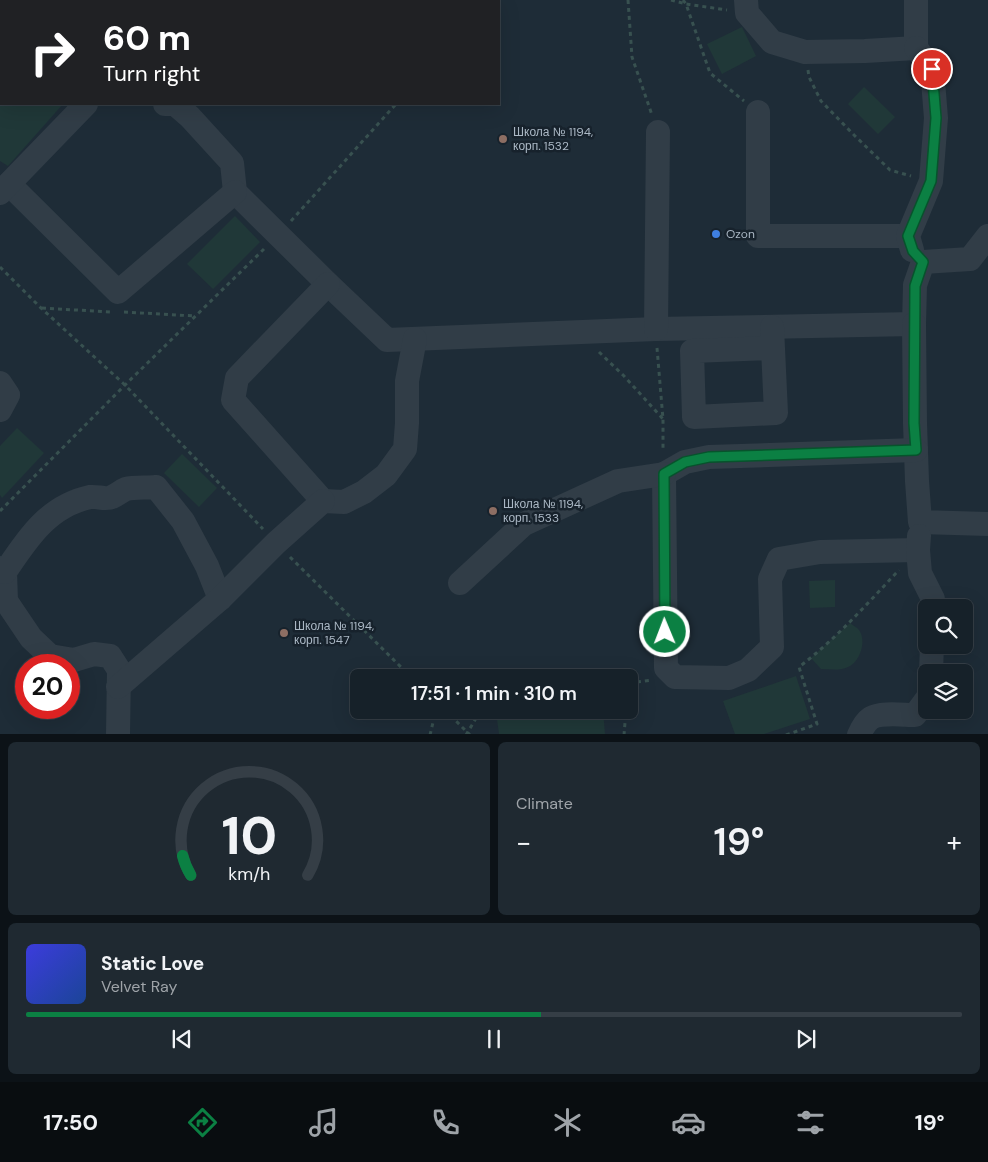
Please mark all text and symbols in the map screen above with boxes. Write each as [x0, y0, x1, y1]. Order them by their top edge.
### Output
text: 60 m [103, 15, 191, 61]
icon: right [20, 20, 85, 85]
pin [911, 48, 953, 90]
icon: arrive [918, 55, 946, 83]
text: Turn right [103, 59, 200, 88]
place label: Школа № 1194, корп. 1532 [513, 124, 593, 154]
marker: Школа № 1194, корп. 1532 [497, 133, 509, 145]
place label: Ozon [726, 226, 755, 242]
marker: Ozon [710, 228, 722, 240]
place label: Школа № 1194, корп. 1533 [503, 496, 583, 526]
marker: Школа № 1194, корп. 1533 [487, 505, 499, 517]
map controls [918, 599, 973, 719]
button: search [918, 599, 973, 654]
position arrow [638, 605, 690, 657]
place label: Школа № 1194, корп. 1547 [294, 618, 374, 648]
marker: Школа № 1194, корп. 1547 [278, 627, 290, 639]
speed limit sign: 20 [15, 654, 80, 719]
button: layers [918, 664, 973, 719]
text: 17:51 · 1 min · 310 m [411, 681, 577, 706]
text: Climate [516, 793, 573, 814]
text: 10 [221, 802, 277, 870]
text: 19° [714, 817, 764, 867]
text: − [516, 824, 531, 861]
text: + [947, 824, 962, 861]
text: km/h [228, 862, 270, 886]
text: Static Love [101, 951, 204, 976]
text: Velvet Ray [101, 976, 177, 997]
icon: previous [168, 1025, 196, 1053]
icon: pause [480, 1025, 508, 1053]
icon: next [792, 1025, 820, 1053]
icon: directions [185, 1105, 220, 1140]
icon: music [306, 1105, 341, 1140]
icon: phone [428, 1105, 463, 1140]
icon: climate [550, 1105, 585, 1140]
icon: car [671, 1105, 706, 1140]
icon: filters [793, 1105, 828, 1140]
text: 17:50 [43, 1108, 98, 1137]
text: 19° [915, 1108, 945, 1137]

